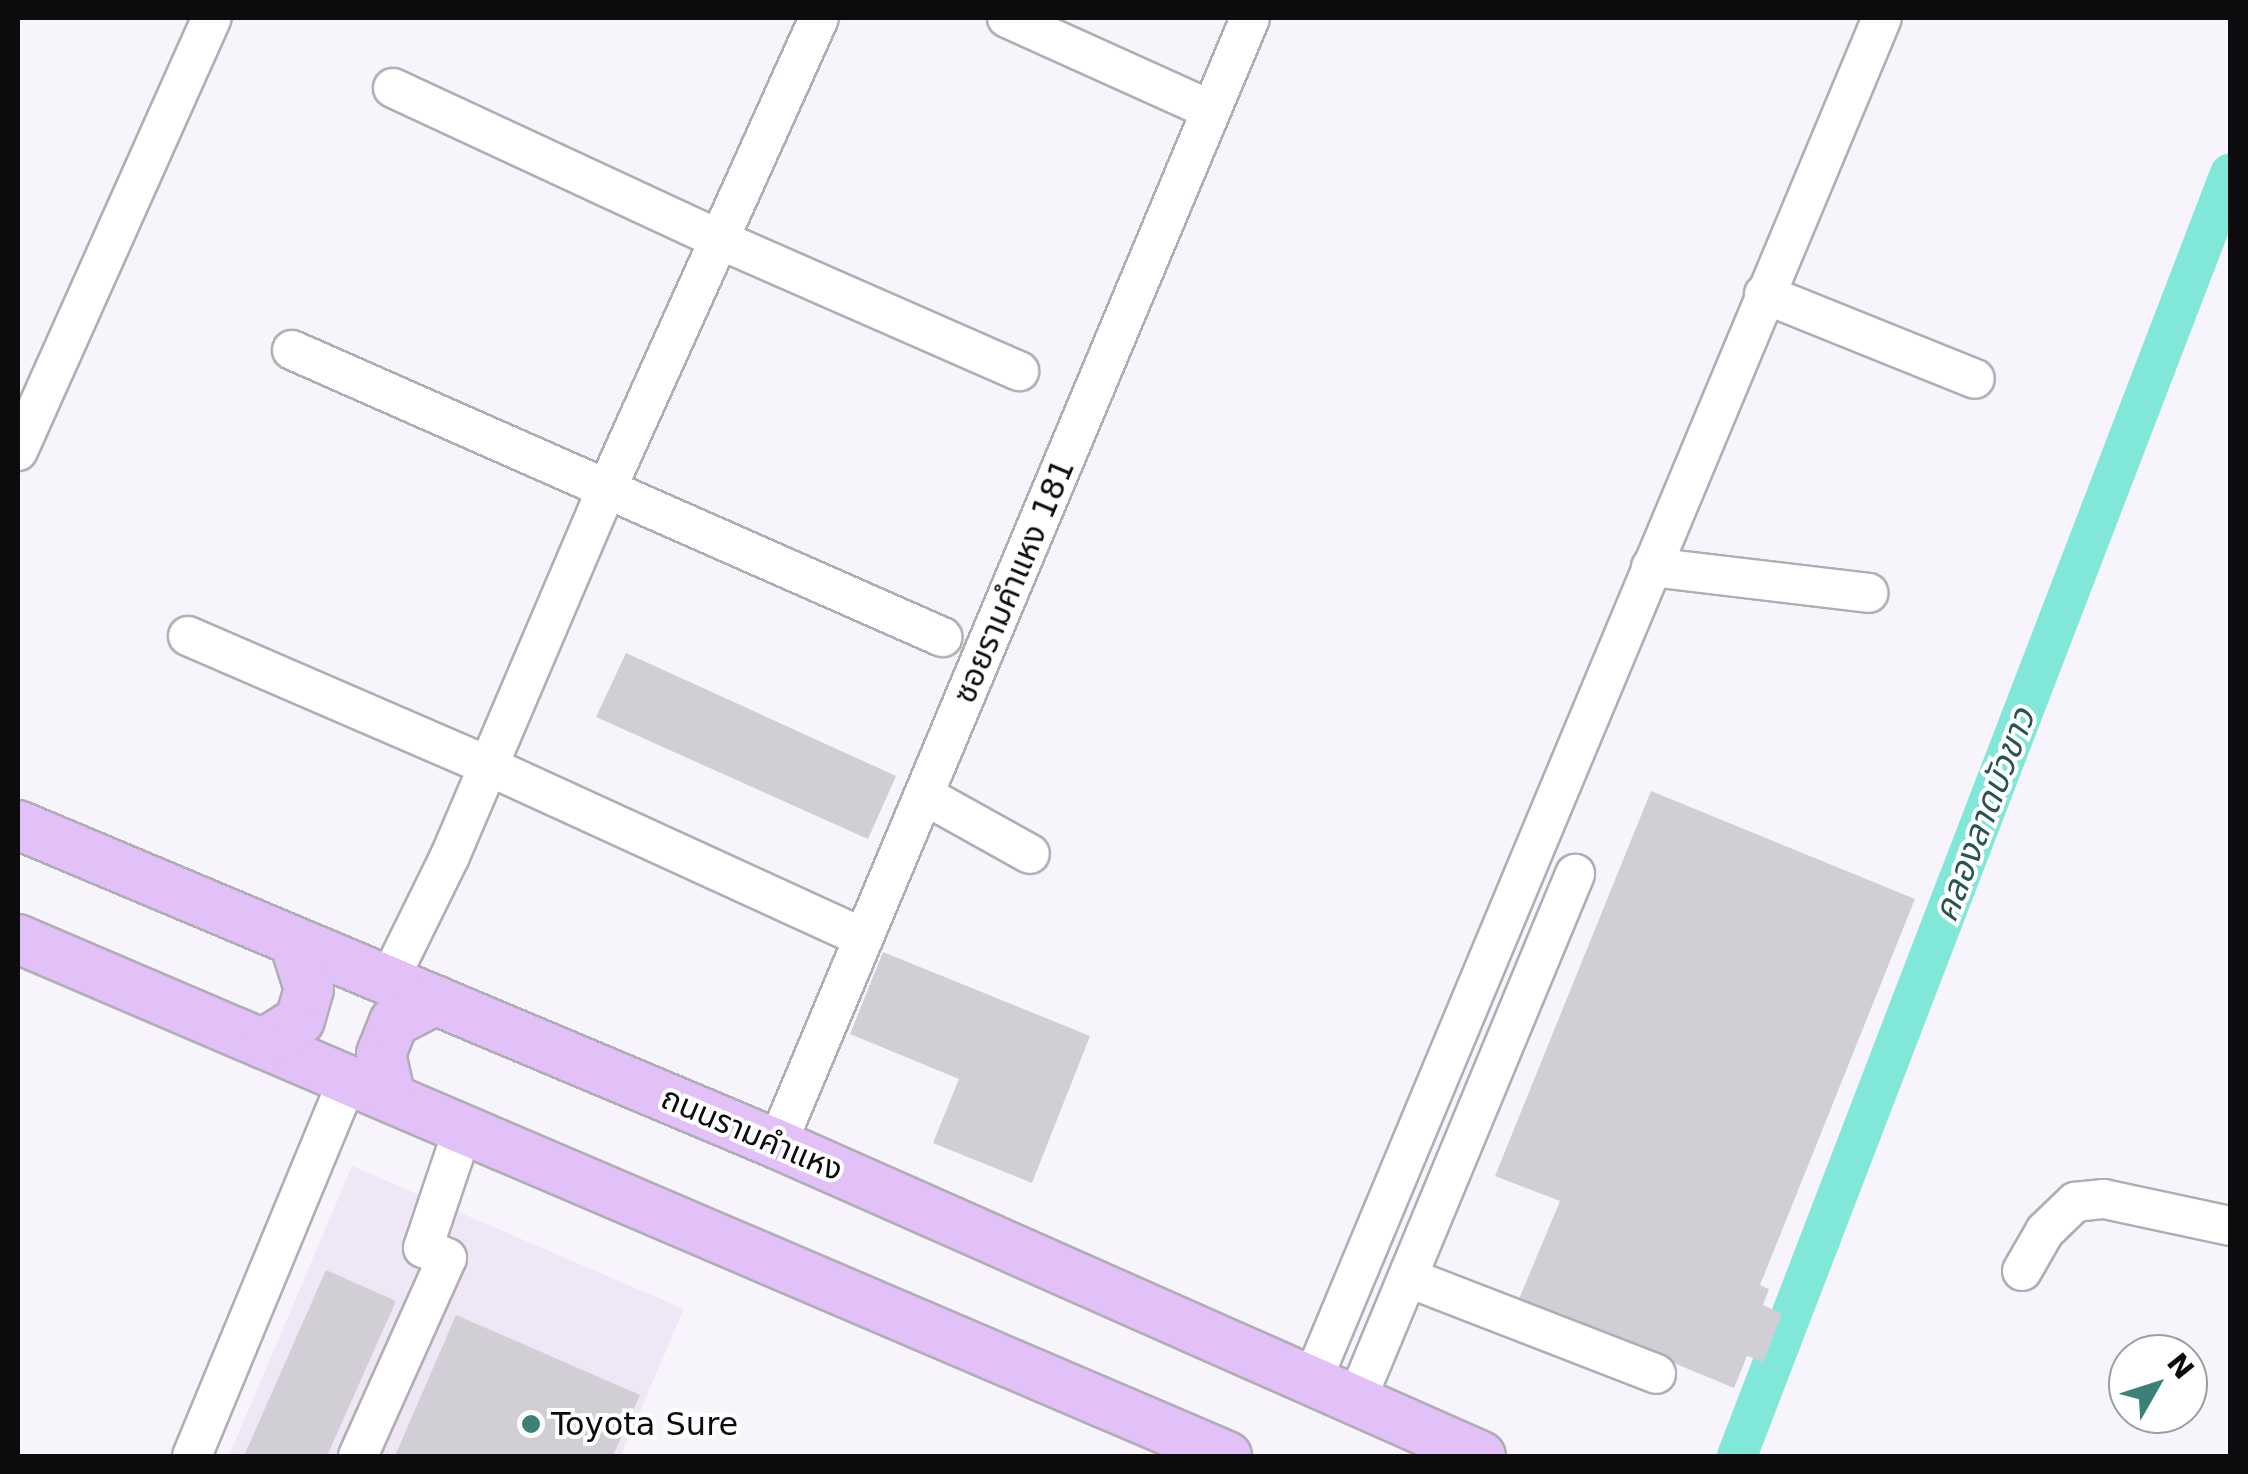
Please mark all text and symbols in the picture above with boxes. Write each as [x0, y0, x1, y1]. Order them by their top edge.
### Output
street label: ซอยรามคำแหง 181 [945, 453, 1083, 709]
water label: คลองลาดบัวขาว [1924, 702, 2044, 928]
street label: ถนนรามคำแหง [655, 1079, 849, 1189]
north arrow [2108, 1334, 2208, 1434]
text: N [2160, 1347, 2200, 1386]
place label: Toyota Sure [551, 1405, 738, 1443]
marker: Toyota Sure [520, 1413, 542, 1435]

